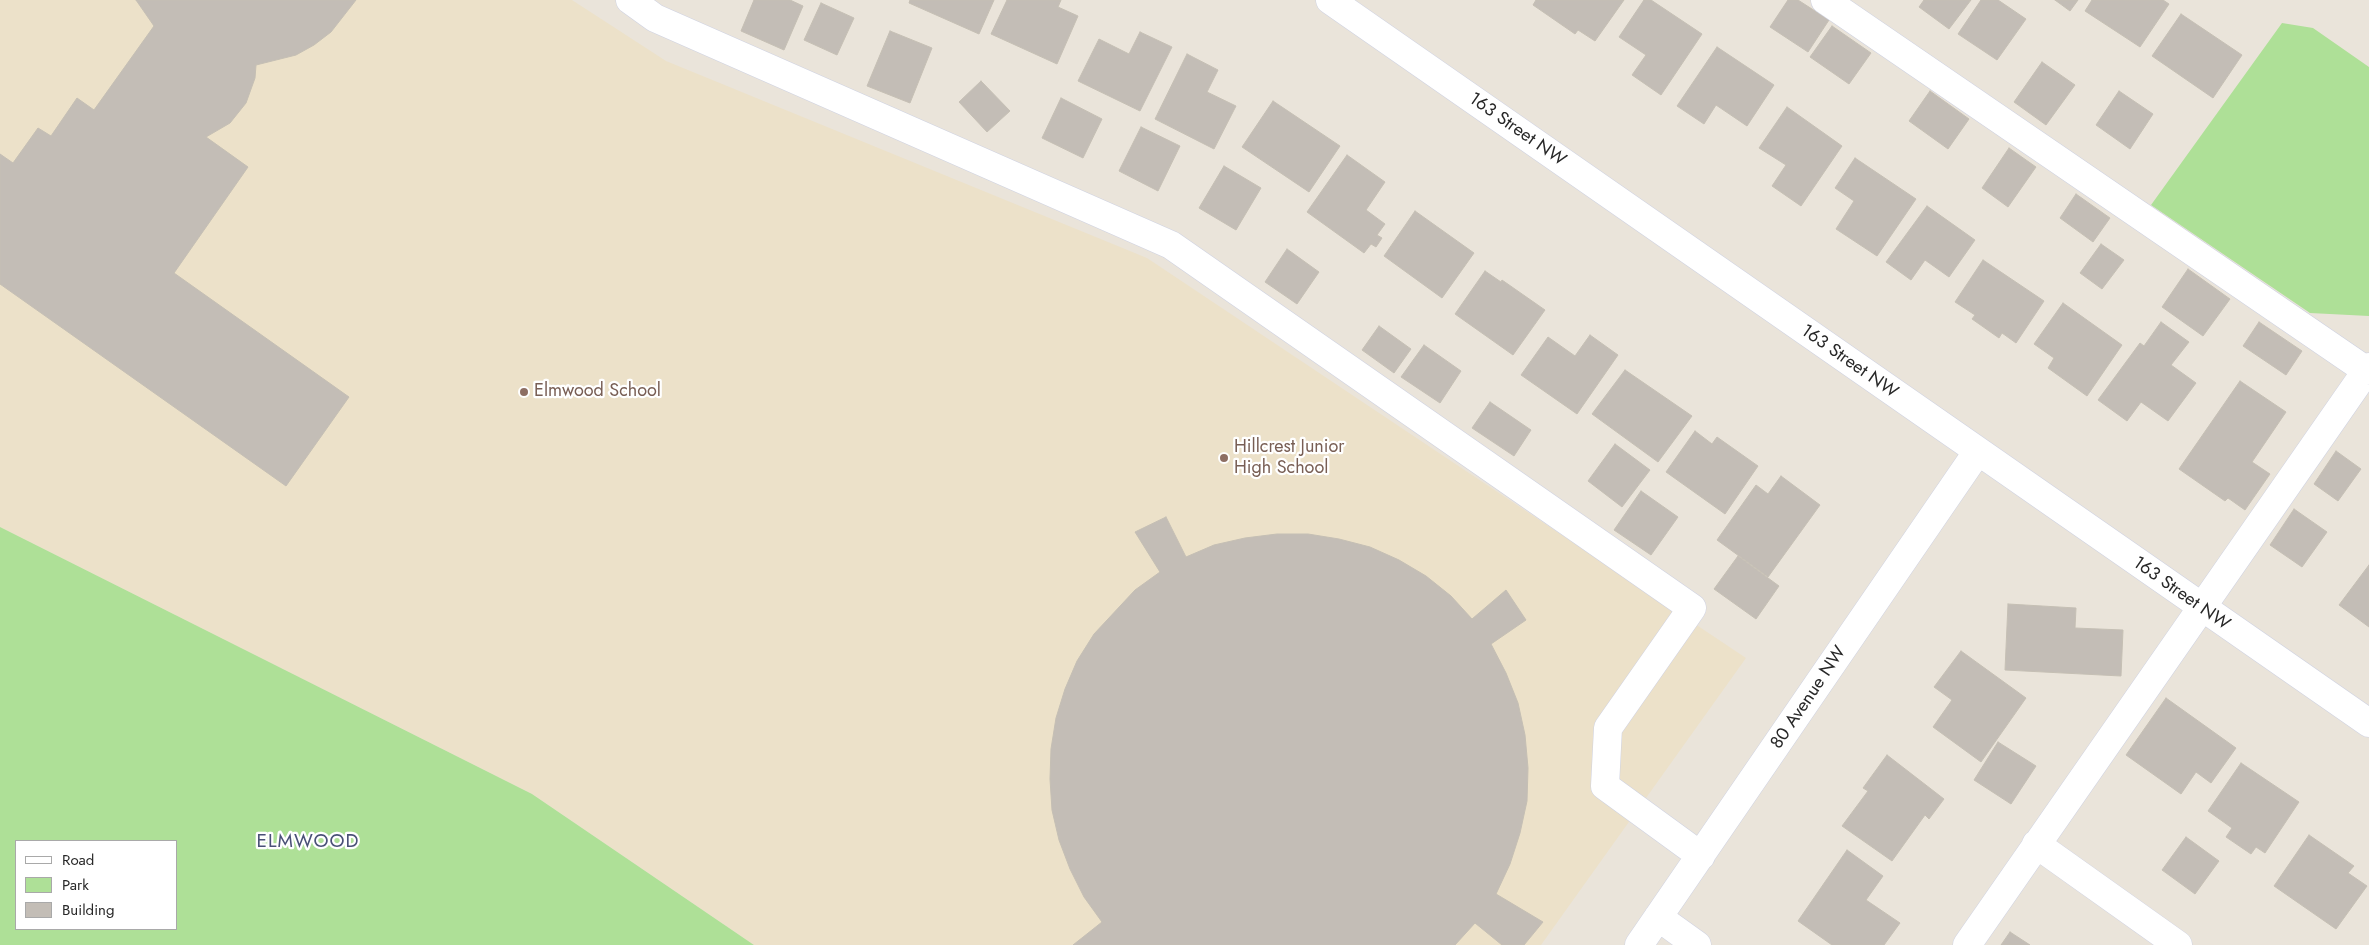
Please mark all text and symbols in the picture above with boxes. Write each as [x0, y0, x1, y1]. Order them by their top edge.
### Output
street label: 163 Street NW [1464, 89, 1570, 171]
street label: 163 Street NW [1796, 321, 1902, 403]
place label: Elmwood School [534, 381, 661, 403]
marker: Elmwood School [518, 386, 530, 398]
place label: Hillcrest Junior High School [1234, 437, 1344, 479]
marker: Hillcrest Junior High School [1218, 452, 1230, 464]
street label: 163 Street NW [2128, 553, 2234, 635]
street label: 80 Avenue NW [1767, 643, 1851, 753]
district label: ELMWOOD [256, 831, 360, 853]
legend [15, 840, 178, 930]
text: Road [62, 849, 94, 871]
text: Park [62, 874, 89, 896]
text: Building [62, 899, 114, 921]

